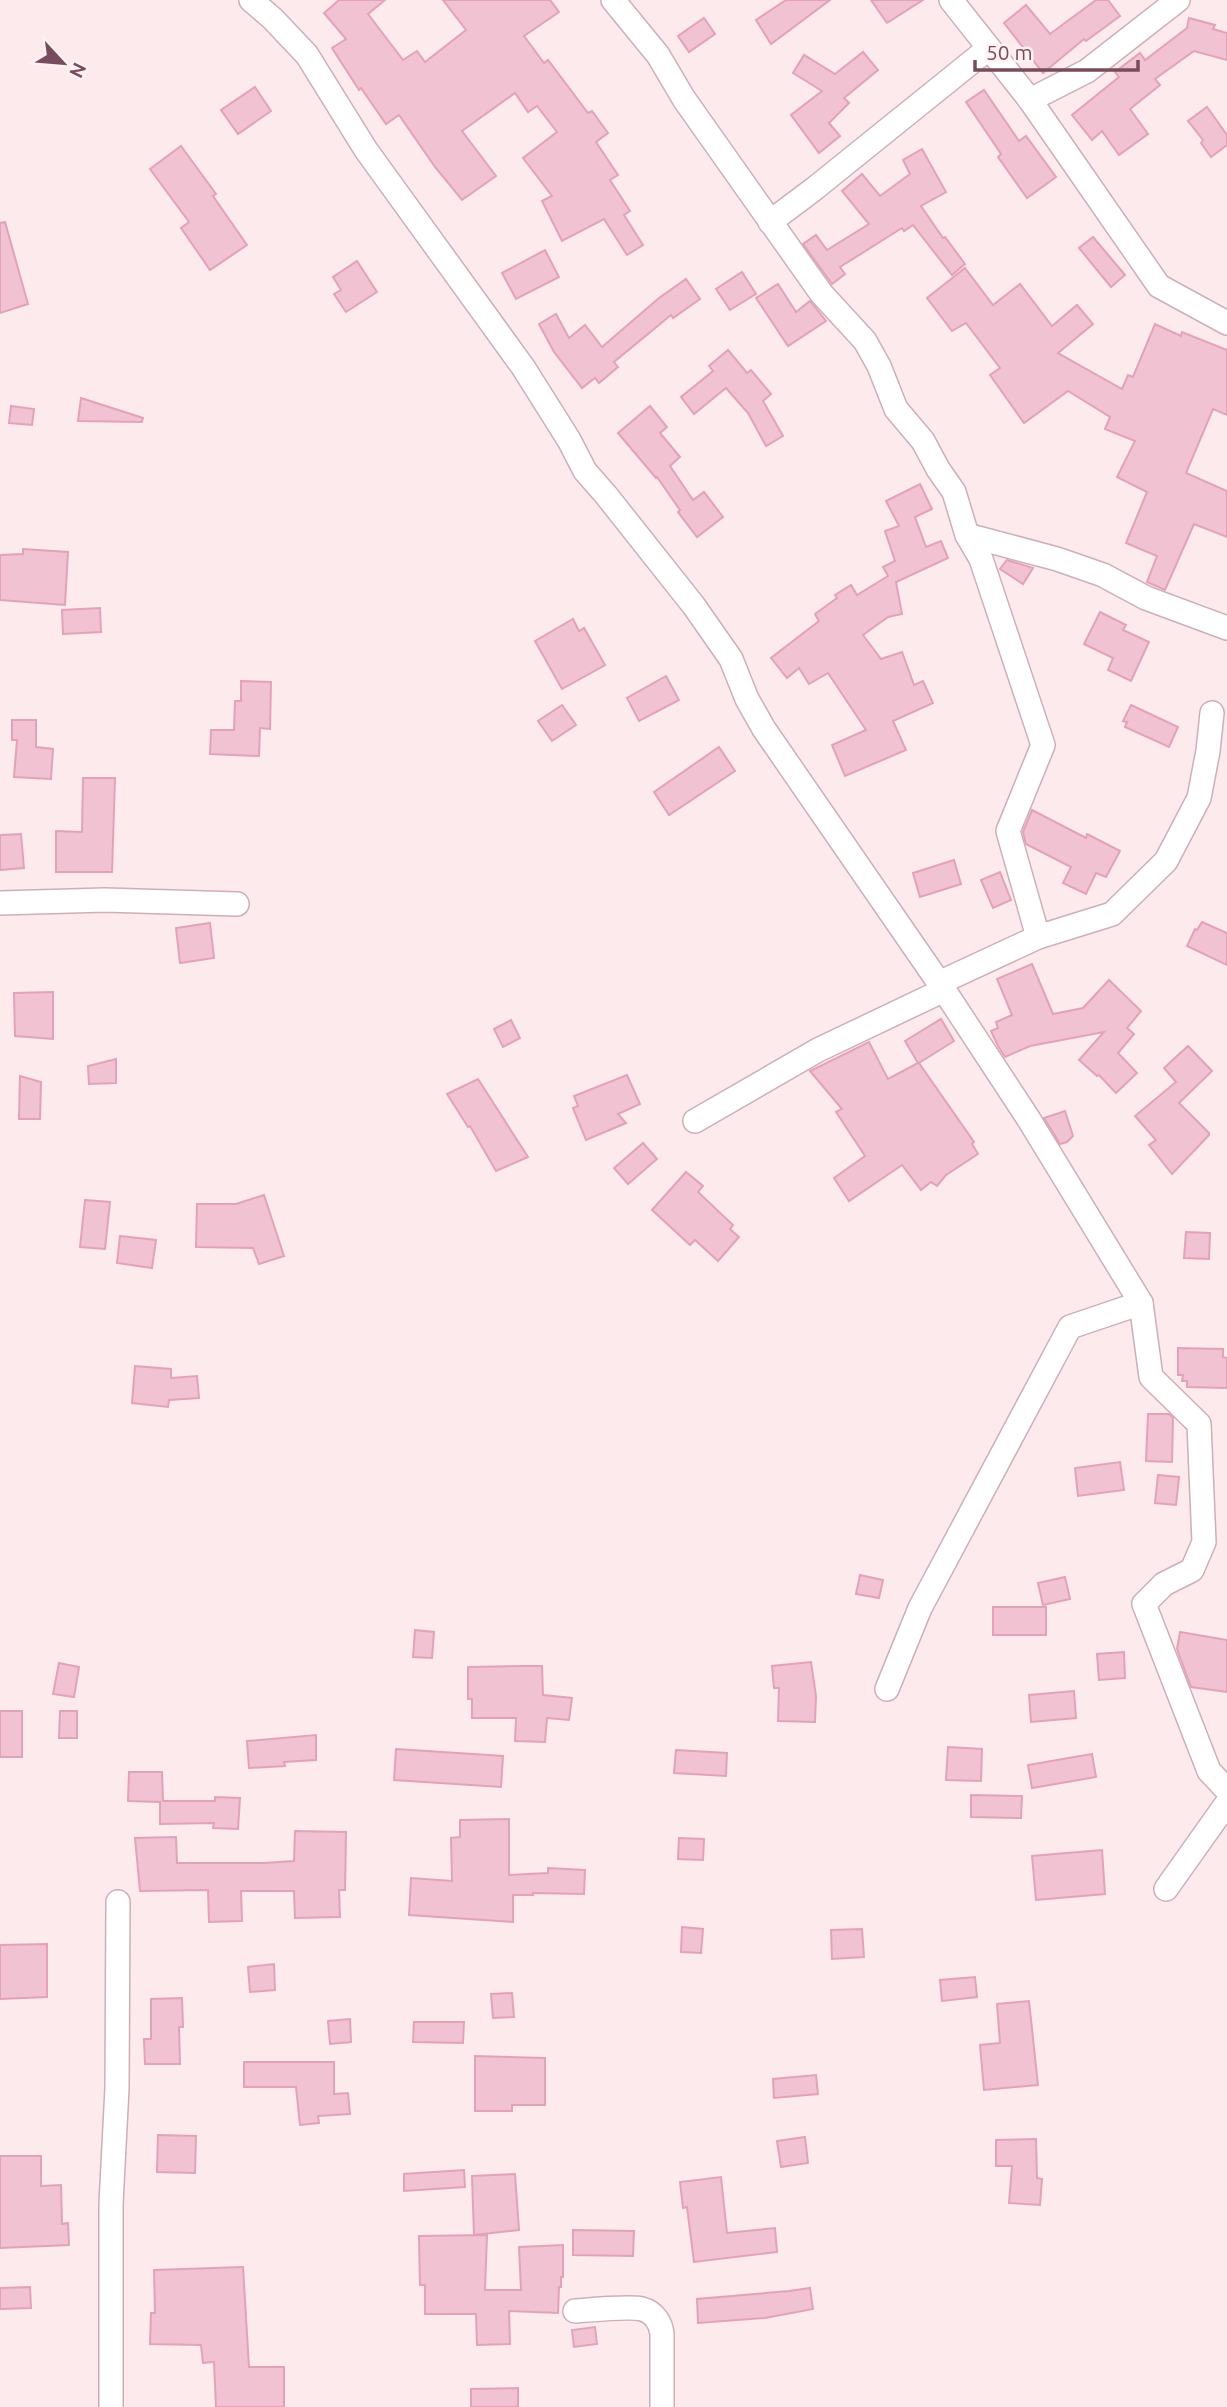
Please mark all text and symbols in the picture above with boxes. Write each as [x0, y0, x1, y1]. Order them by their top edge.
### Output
north arrow [28, 28, 98, 98]
scale bar [975, 28, 1138, 72]
text: 50 m [986, 40, 1033, 64]
text: N [65, 59, 91, 82]

